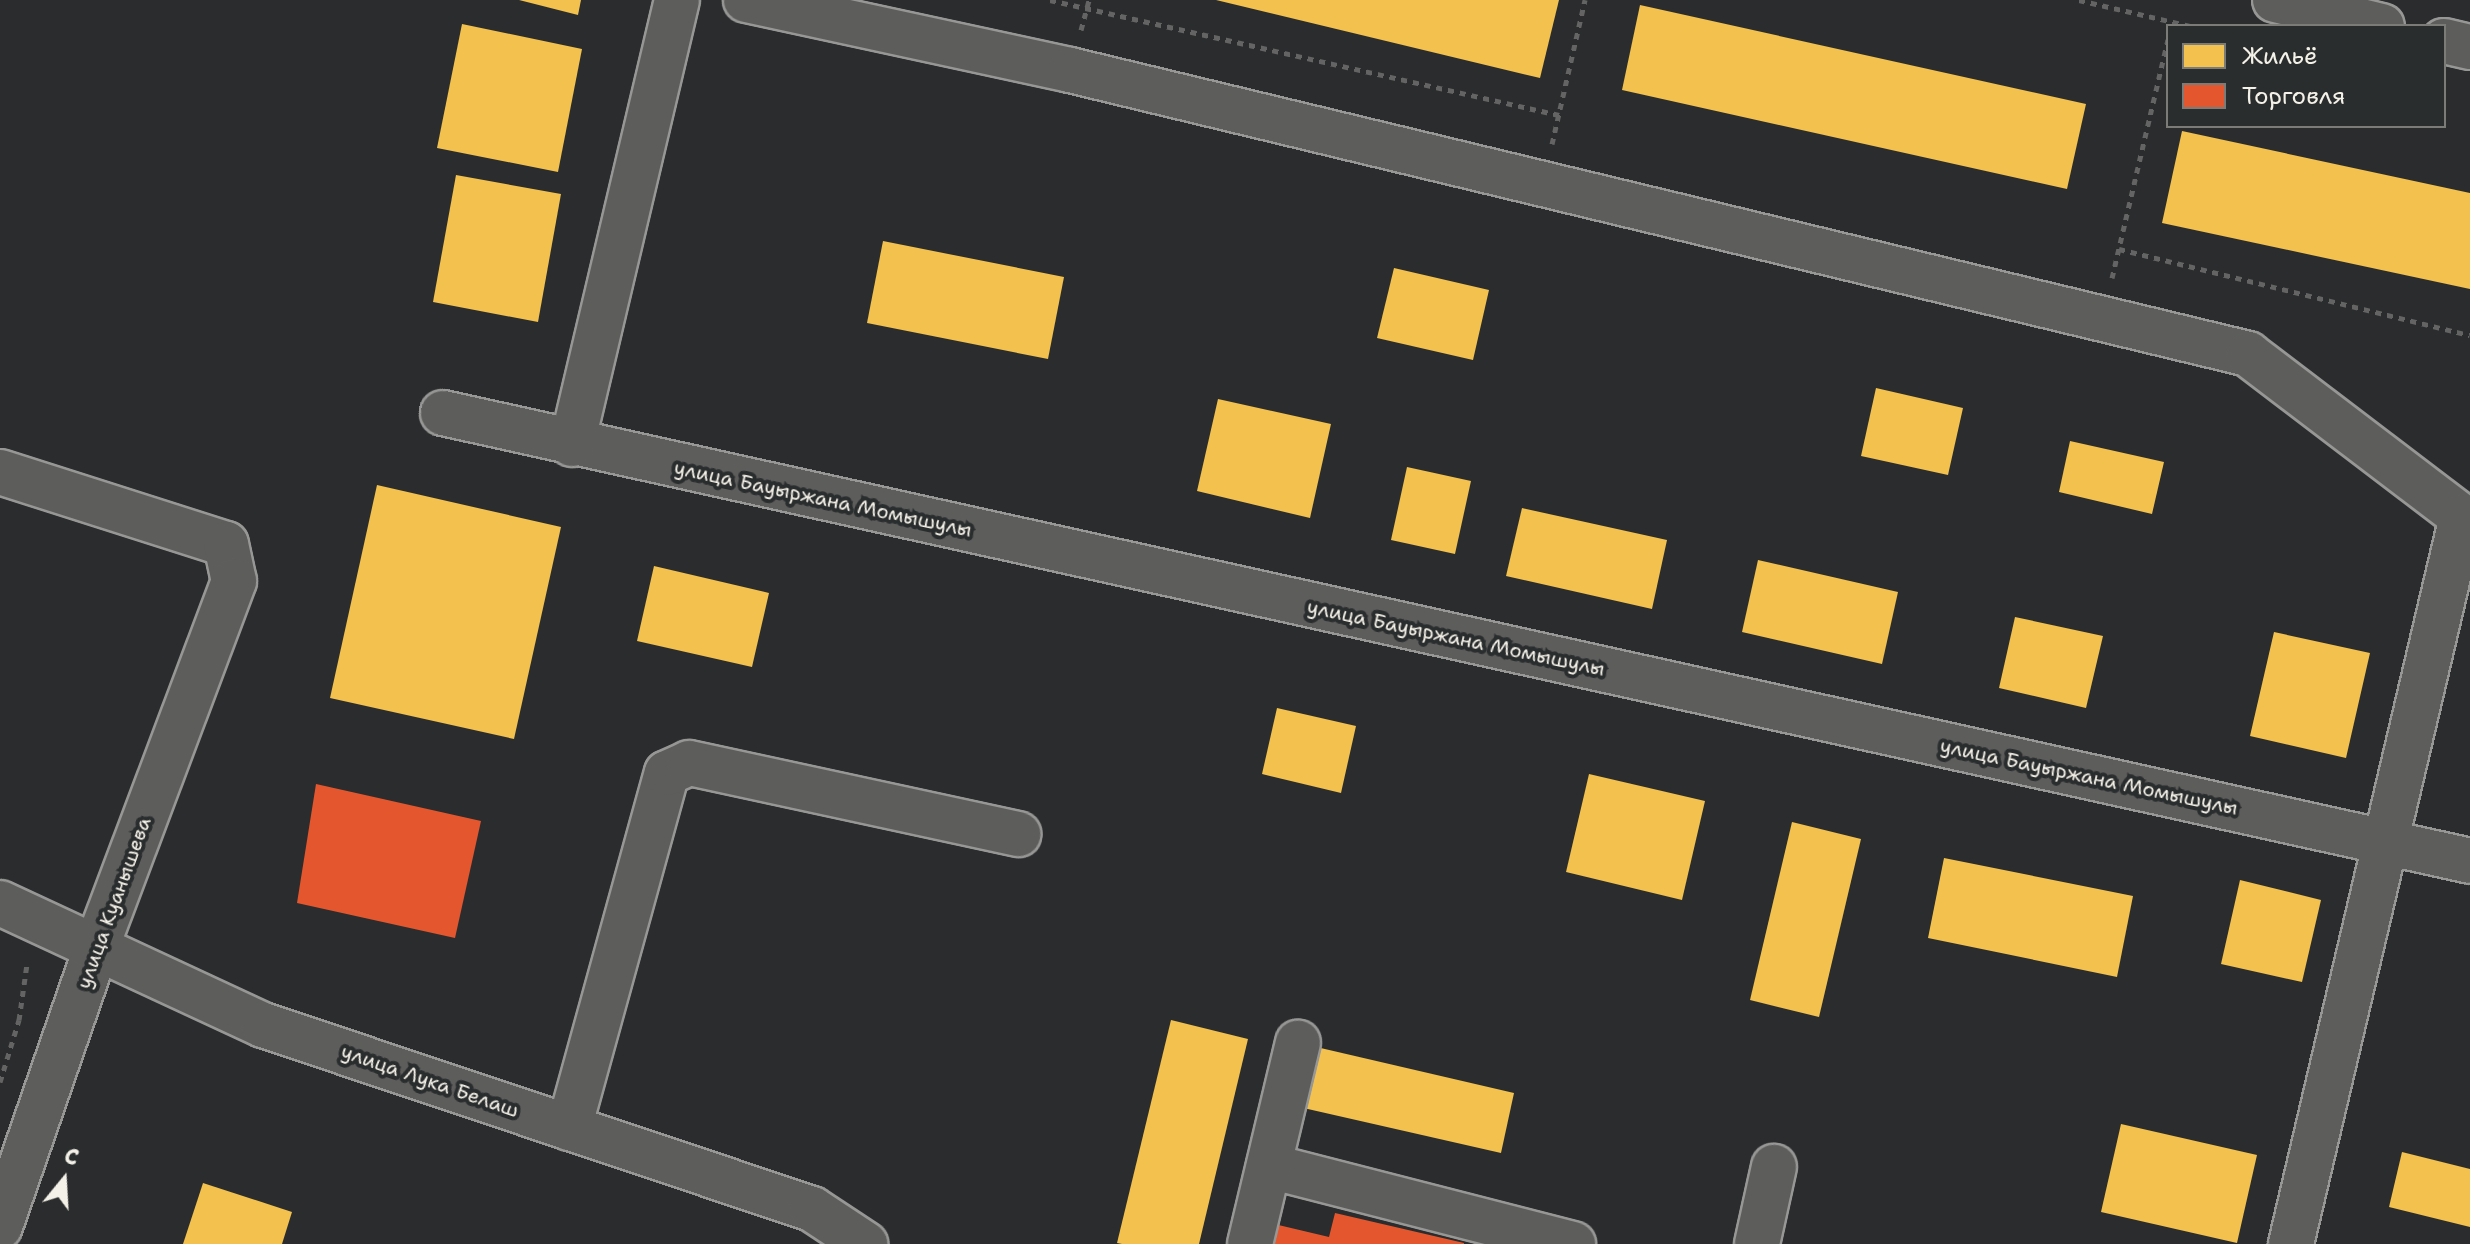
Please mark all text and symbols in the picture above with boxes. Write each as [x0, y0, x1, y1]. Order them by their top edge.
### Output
legend [2166, 24, 2446, 128]
text: Жильё [2242, 40, 2318, 72]
text: Торговля [2242, 80, 2345, 112]
street label: улица Бауыржана Момышулы [672, 456, 974, 542]
street label: улица Бауыржана Момышулы [1305, 595, 1607, 681]
street label: улица Бауыржана Момышулы [1938, 734, 2240, 820]
street label: улица Куанышева [72, 814, 156, 992]
street label: улица Лука Белаш [338, 1039, 522, 1123]
north arrow [24, 1140, 104, 1220]
text: С [61, 1141, 82, 1173]

